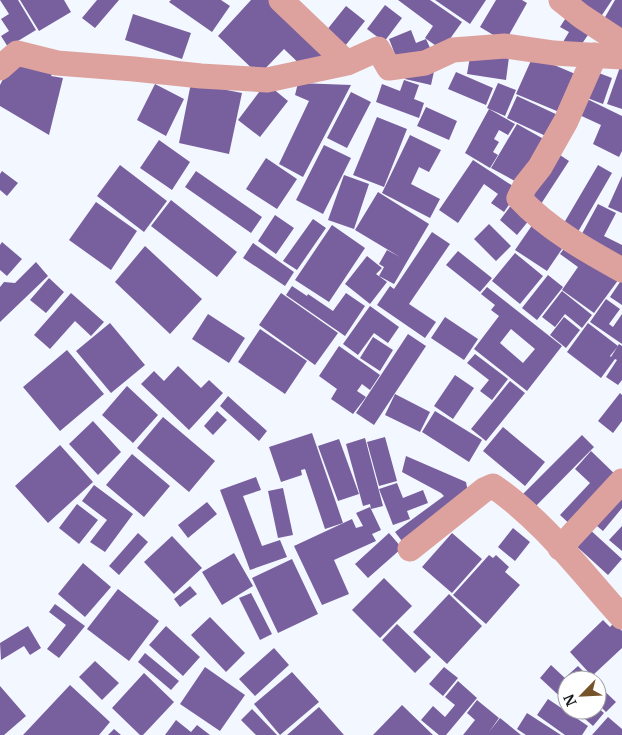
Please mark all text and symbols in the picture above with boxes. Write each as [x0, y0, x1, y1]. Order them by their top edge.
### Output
north arrow [557, 670, 607, 720]
text: N [560, 692, 581, 709]

